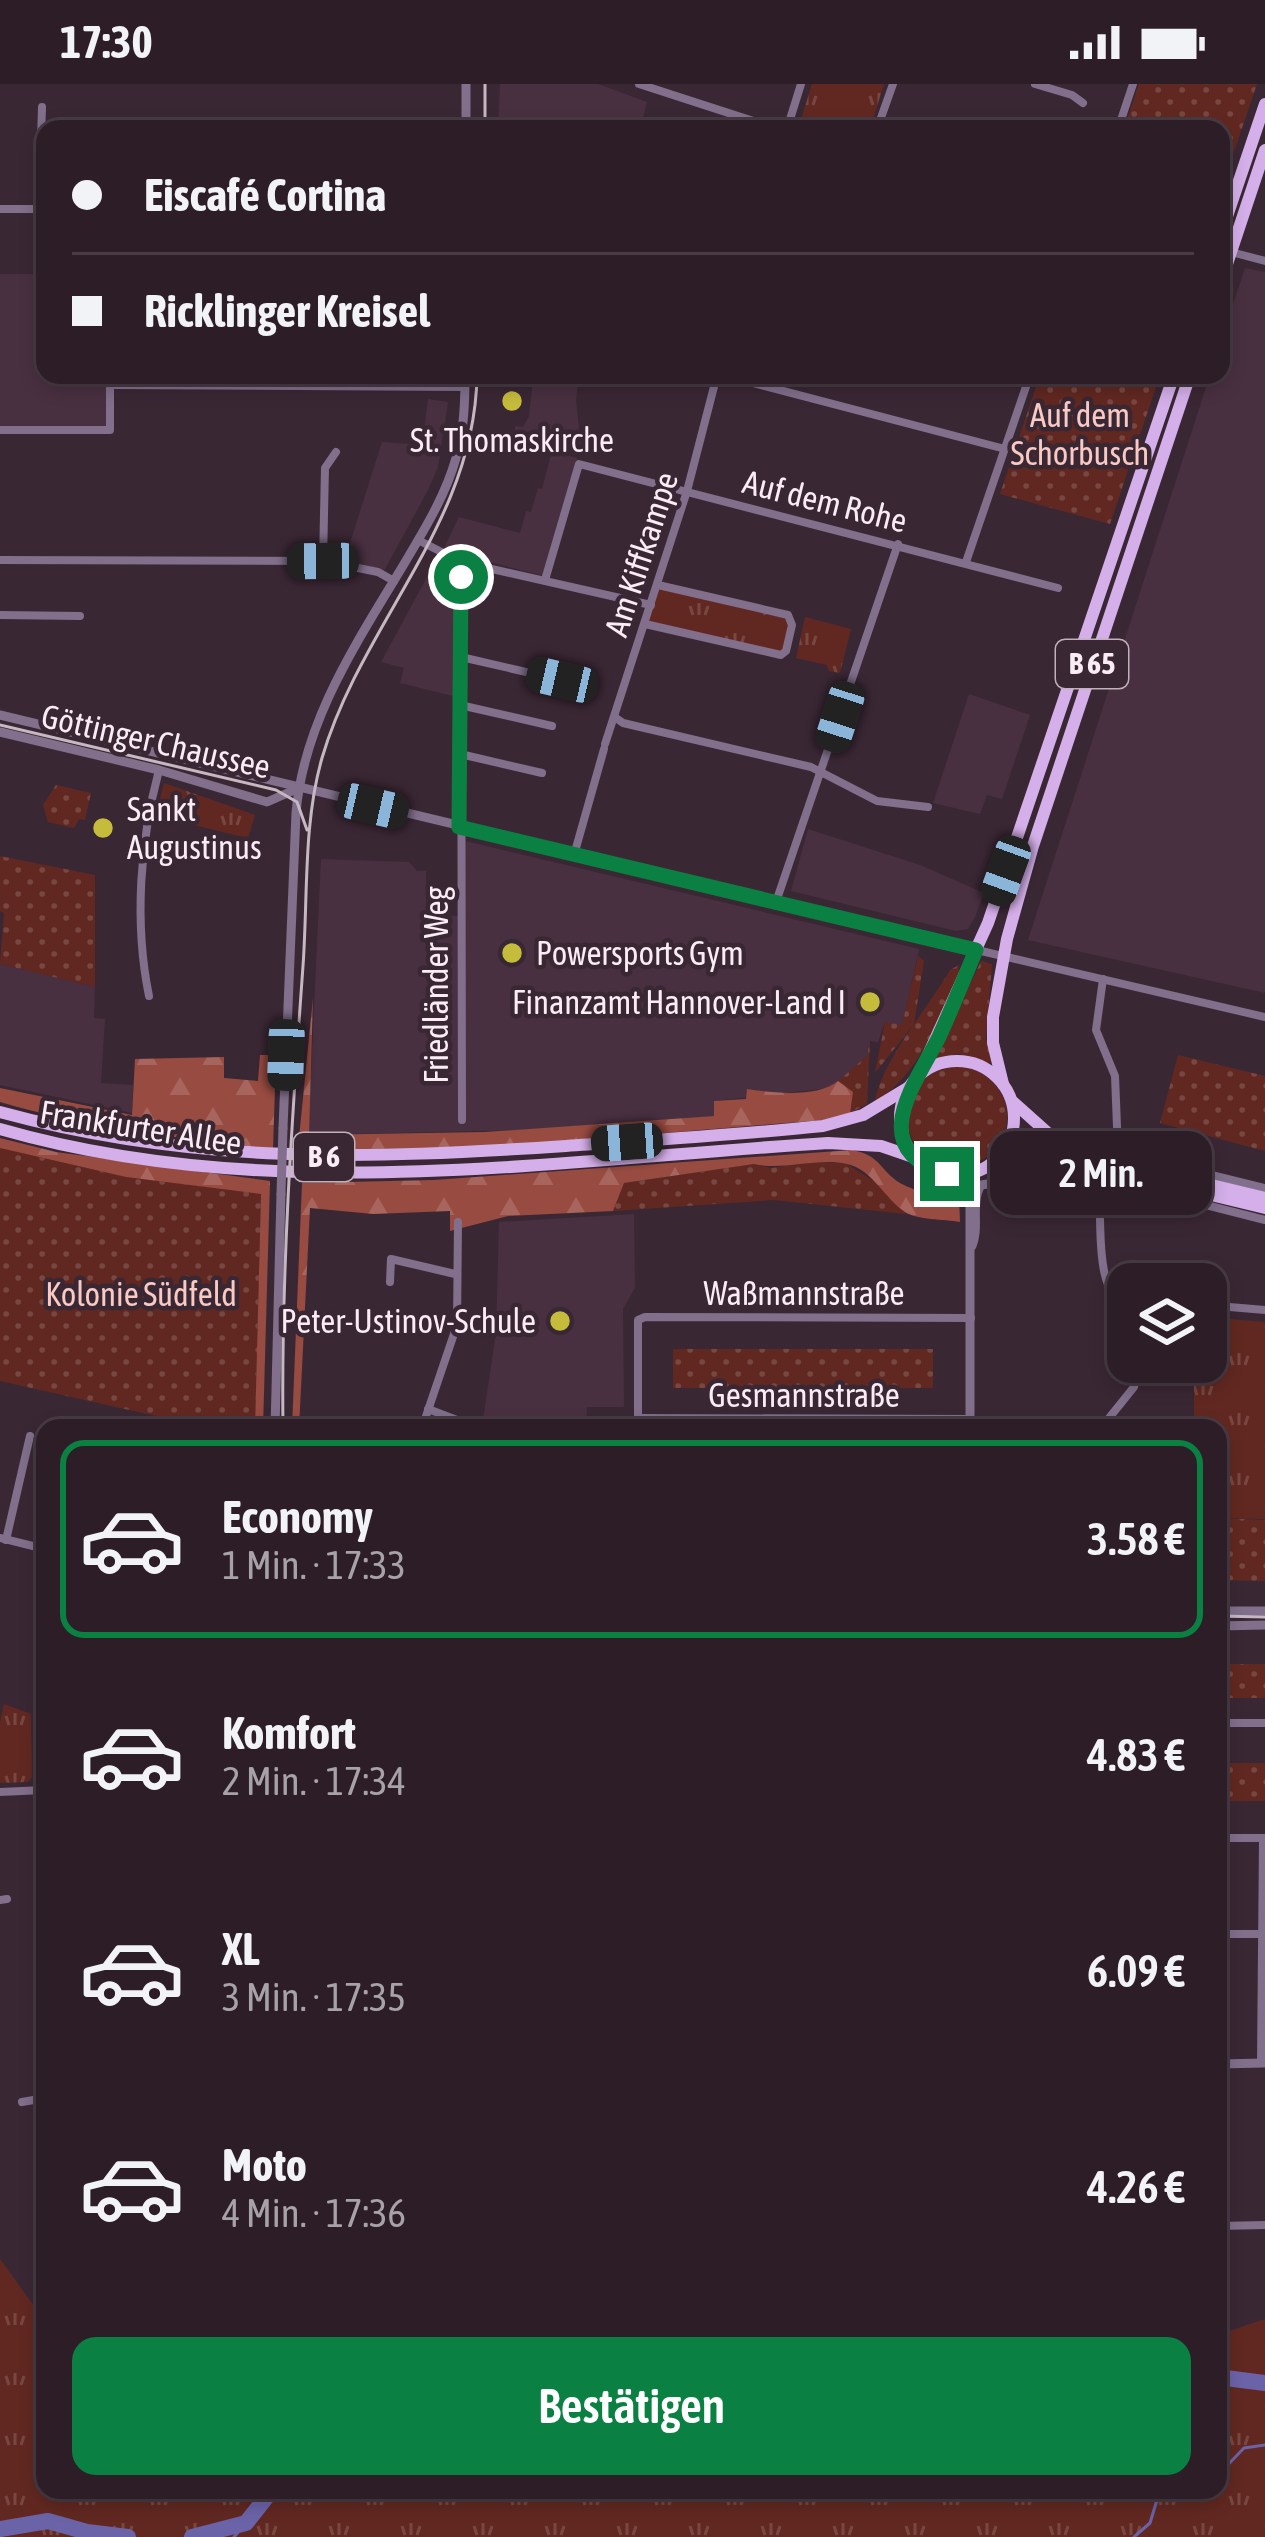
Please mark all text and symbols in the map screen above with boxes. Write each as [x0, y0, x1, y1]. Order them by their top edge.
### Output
text: 17:30 [60, 16, 153, 68]
text: Eiscafé Cortina [144, 169, 386, 221]
text: Ricklinger Kreisel [144, 285, 430, 337]
marker: St. Thomaskirche [499, 388, 525, 414]
park label: Auf dem Schorbusch [1011, 396, 1149, 472]
place label: St. Thomaskirche [410, 421, 614, 459]
street label: Auf dem Rohe [739, 462, 911, 540]
street label: Am Kiffkampe [597, 467, 685, 641]
car [287, 542, 359, 580]
route start [434, 550, 488, 604]
road number: B 65 [1056, 640, 1128, 688]
car [523, 654, 601, 706]
car [812, 677, 868, 757]
street label: Göttinger Chaussee [38, 696, 274, 786]
car [334, 780, 412, 832]
place label: Sankt Augustinus [127, 790, 262, 866]
marker: Sankt Augustinus [90, 815, 116, 841]
car [977, 831, 1035, 911]
street label: Friedländer Weg [417, 885, 455, 1084]
place label: Powersports Gym [536, 934, 744, 972]
marker: Powersports Gym [499, 940, 525, 966]
place label: Finanzamt Hannover-Land I [512, 983, 846, 1021]
marker: Finanzamt Hannover-Land I [857, 989, 883, 1015]
car [267, 1018, 305, 1092]
street label: Frankfurter Allee [37, 1092, 245, 1162]
car [590, 1122, 664, 1162]
callout: 2 Min. [989, 1132, 1211, 1216]
road number: B 6 [294, 1133, 354, 1181]
route end [920, 1147, 974, 1201]
text: 2 Min. [1059, 1151, 1143, 1195]
map controls [1107, 1263, 1227, 1383]
button: layers [1107, 1263, 1227, 1383]
street label: Waßmannstraße [704, 1274, 904, 1312]
park label: Kolonie Südfeld [45, 1275, 237, 1313]
place label: Peter-Ustinov-Schule [280, 1302, 536, 1340]
marker: Peter-Ustinov-Schule [547, 1308, 573, 1334]
street label: Gesmannstraße [708, 1376, 900, 1414]
icon: car [78, 1485, 186, 1593]
text: Economy [222, 1491, 373, 1543]
text: 3.58 € [1087, 1513, 1185, 1565]
text: 1 Min. · 17:33 [222, 1543, 406, 1587]
icon: car [78, 1701, 186, 1809]
text: Komfort [222, 1707, 356, 1759]
text: 4.83 € [1087, 1729, 1185, 1781]
text: 2 Min. · 17:34 [222, 1759, 406, 1803]
icon: car [78, 1917, 186, 2025]
text: XL [222, 1923, 260, 1975]
text: 6.09 € [1087, 1945, 1185, 1997]
text: 3 Min. · 17:35 [222, 1975, 406, 2019]
icon: car [78, 2133, 186, 2241]
text: Moto [222, 2139, 307, 2191]
text: 4.26 € [1087, 2161, 1185, 2213]
text: 4 Min. · 17:36 [222, 2191, 406, 2235]
button: Bestätigen [72, 2337, 1191, 2475]

